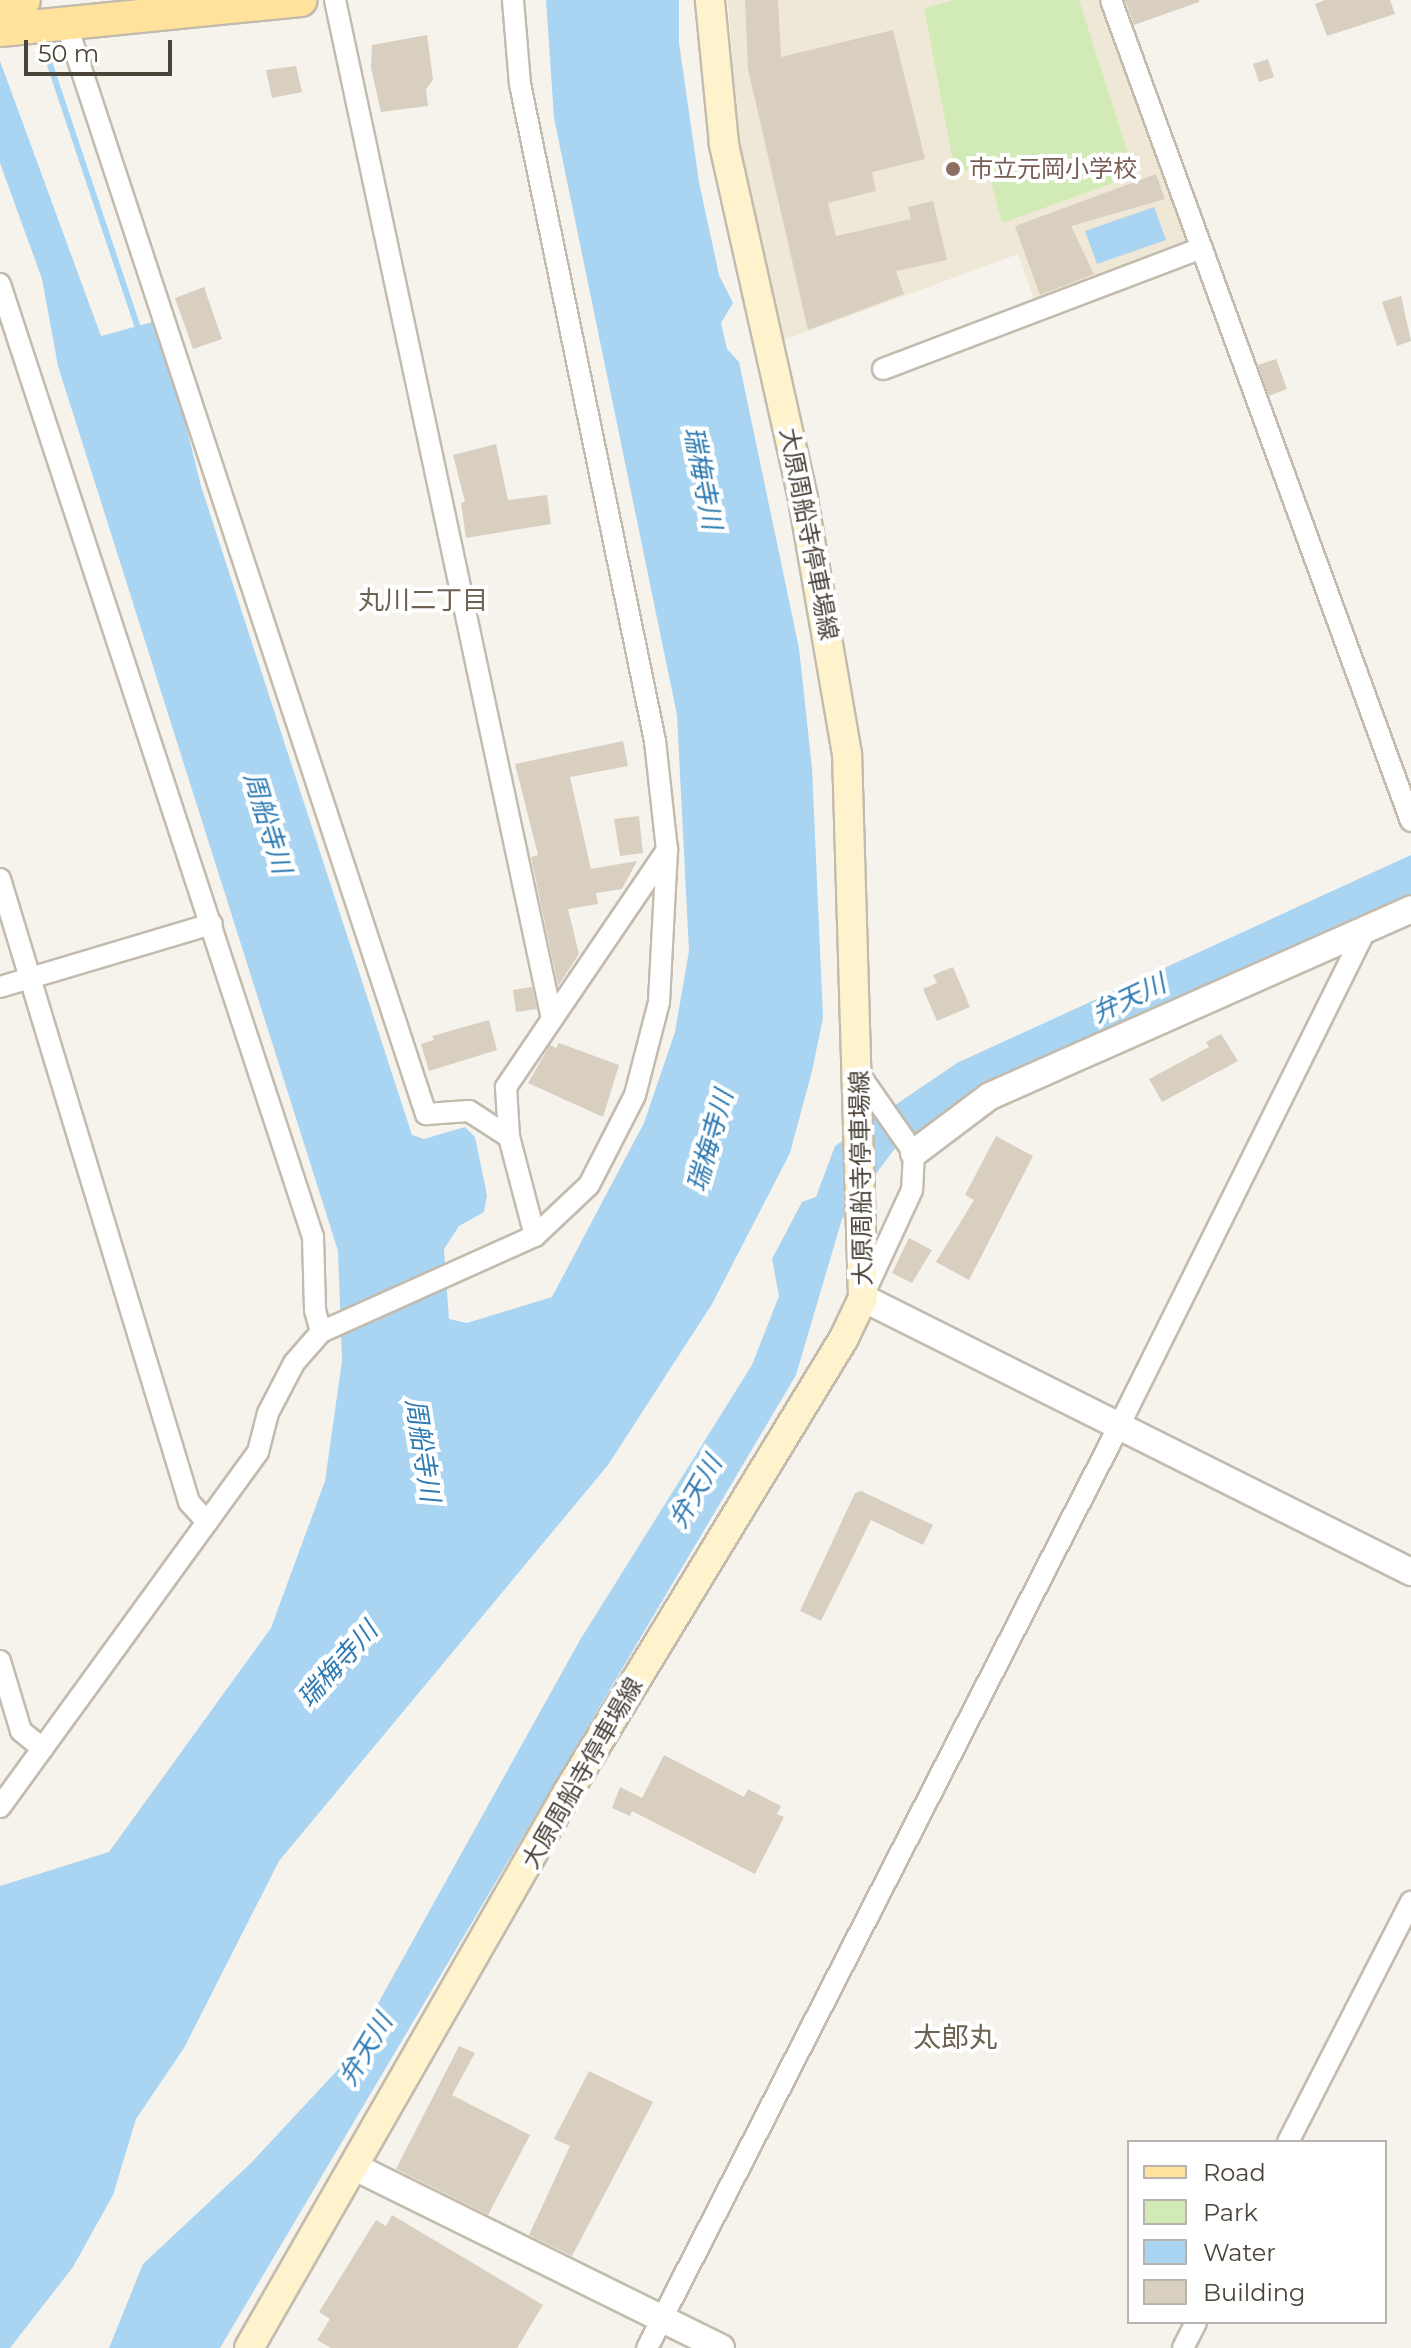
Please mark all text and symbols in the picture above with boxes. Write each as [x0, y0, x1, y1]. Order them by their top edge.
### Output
scale bar [28, 24, 176, 74]
text: 50 m [38, 39, 99, 68]
place label: 市立元岡小学校 [969, 155, 1137, 183]
marker: 市立元岡小学校 [944, 160, 962, 178]
water label: 瑞梅寺川 [677, 424, 727, 532]
street label: 大原周船寺停車場線 [774, 425, 844, 643]
district label: 丸川二丁目 [358, 585, 488, 617]
water label: 周船寺川 [237, 769, 297, 877]
water label: 弁天川 [1087, 968, 1171, 1030]
street label: 大原周船寺停車場線 [845, 1070, 877, 1286]
water label: 瑞梅寺川 [682, 1087, 740, 1195]
water label: 周船寺川 [398, 1396, 446, 1504]
water label: 弁天川 [663, 1450, 729, 1534]
water label: 瑞梅寺川 [292, 1616, 384, 1714]
street label: 大原周船寺停車場線 [516, 1672, 648, 1874]
water label: 弁天川 [333, 2009, 399, 2091]
district label: 太郎丸 [913, 2020, 997, 2054]
legend [1127, 2140, 1387, 2324]
text: Road [1203, 2158, 1266, 2187]
text: Park [1203, 2198, 1258, 2227]
text: Water [1203, 2238, 1276, 2267]
text: Building [1203, 2278, 1306, 2307]

